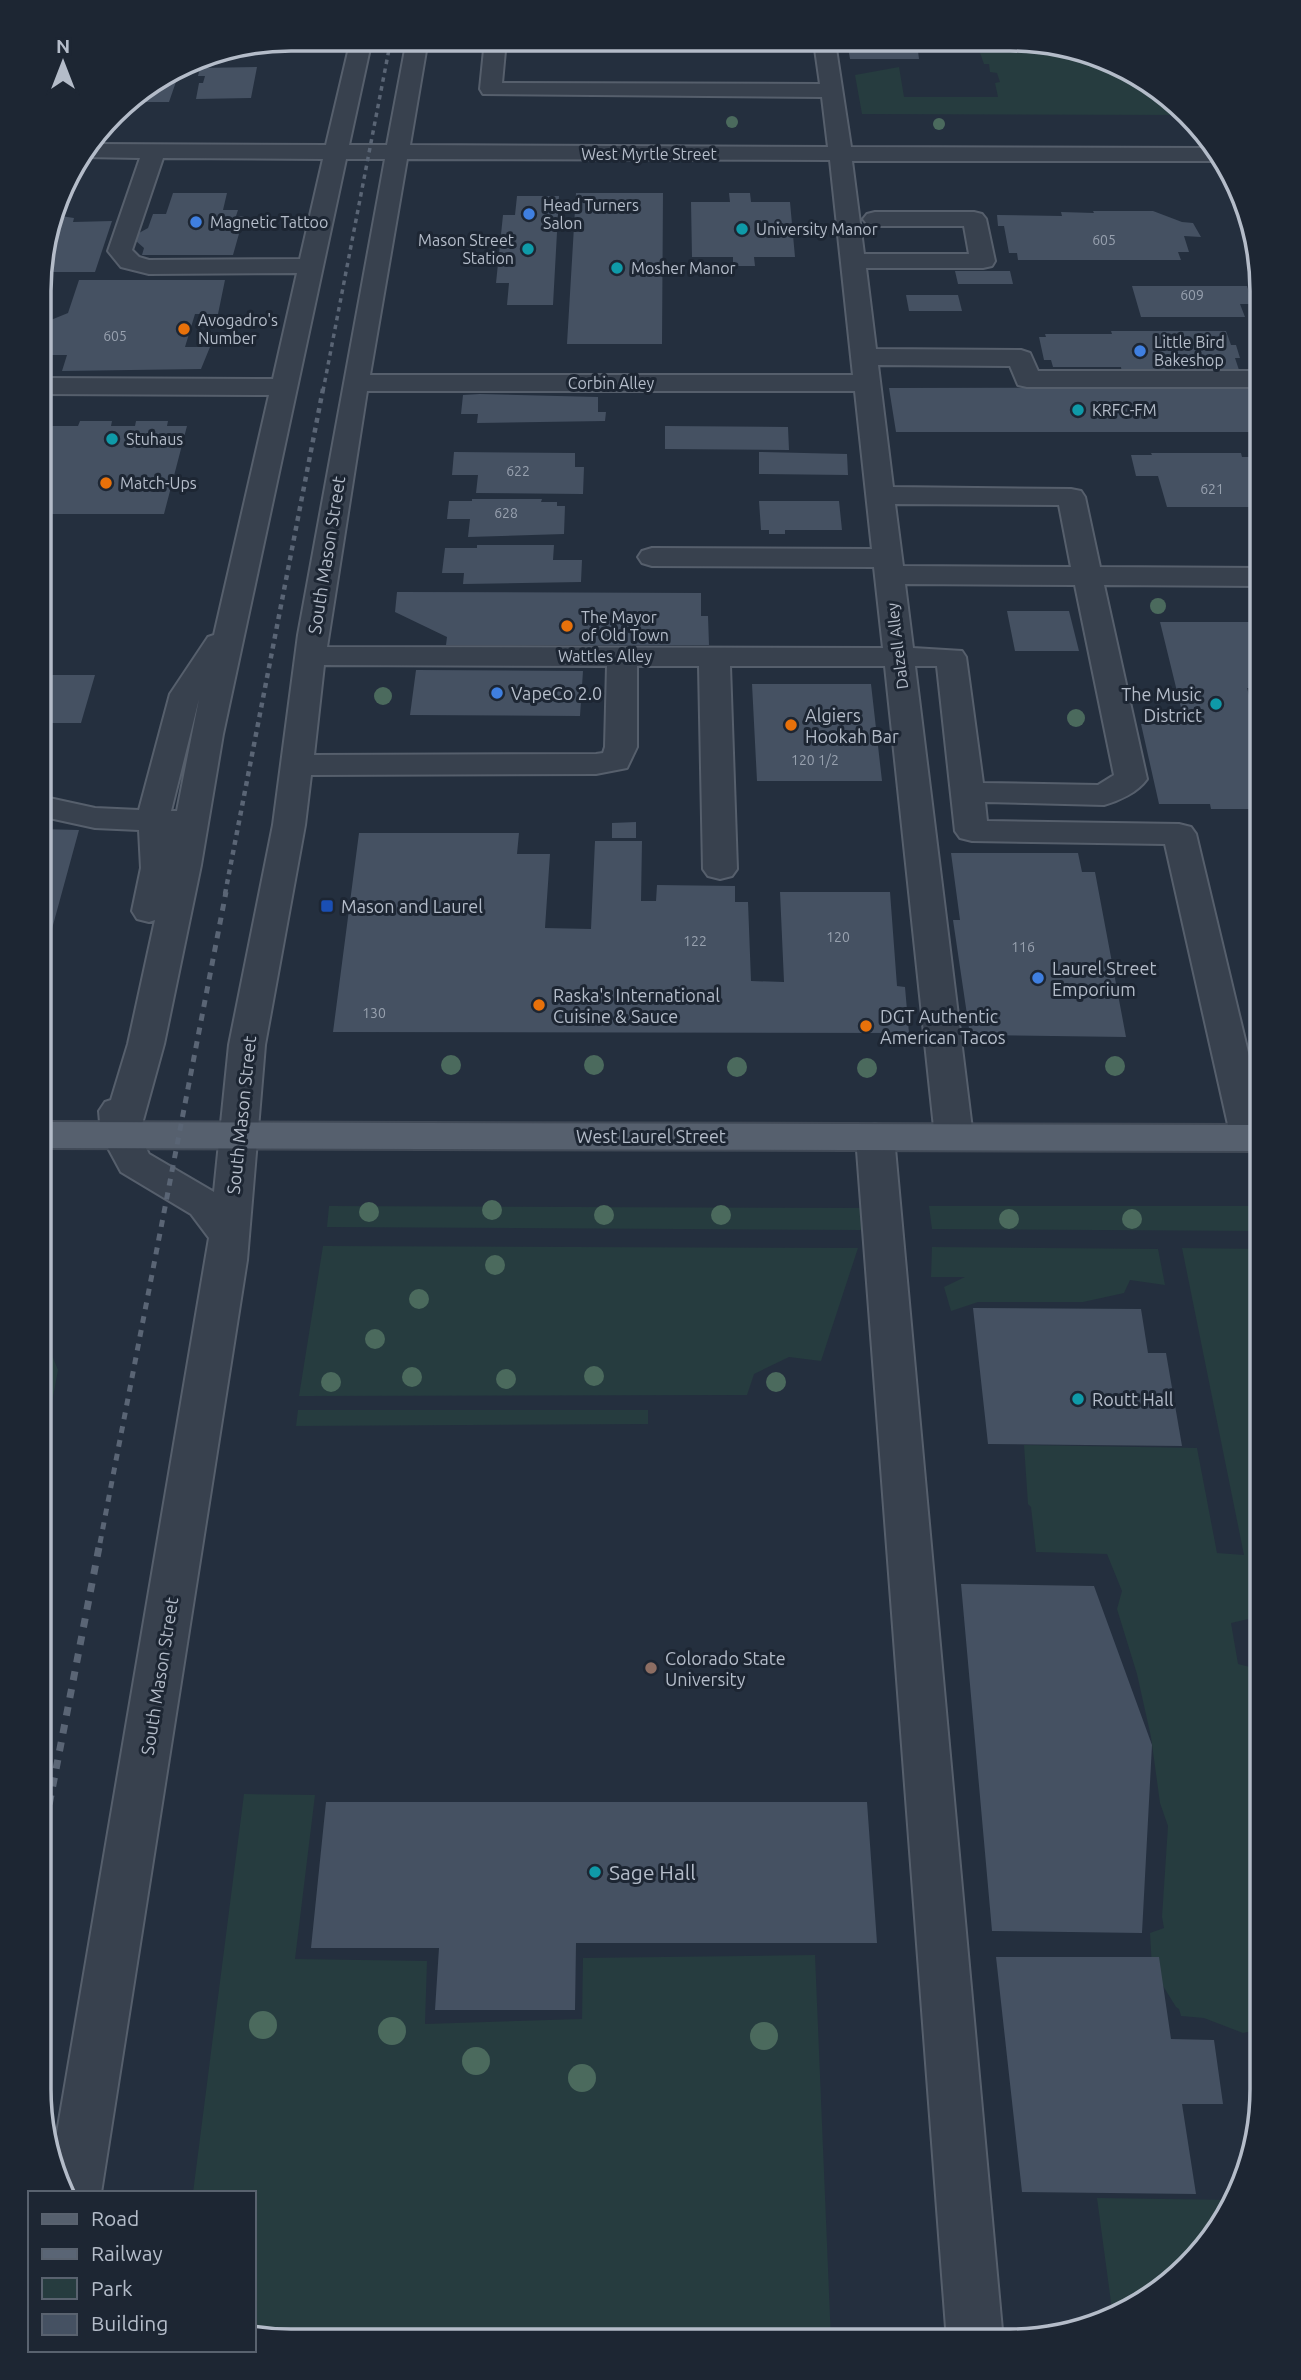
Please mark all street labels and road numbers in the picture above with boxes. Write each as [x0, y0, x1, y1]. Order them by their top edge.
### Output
street label: West Myrtle Street [581, 145, 718, 163]
street label: Corbin Alley [568, 374, 655, 392]
street label: South Mason Street [304, 475, 348, 635]
street label: Dalzell Alley [883, 601, 911, 690]
street label: Wattles Alley [558, 647, 652, 665]
street label: South Mason Street [223, 1035, 259, 1195]
street label: West Laurel Street [576, 1126, 726, 1146]
street label: South Mason Street [137, 1596, 181, 1756]

